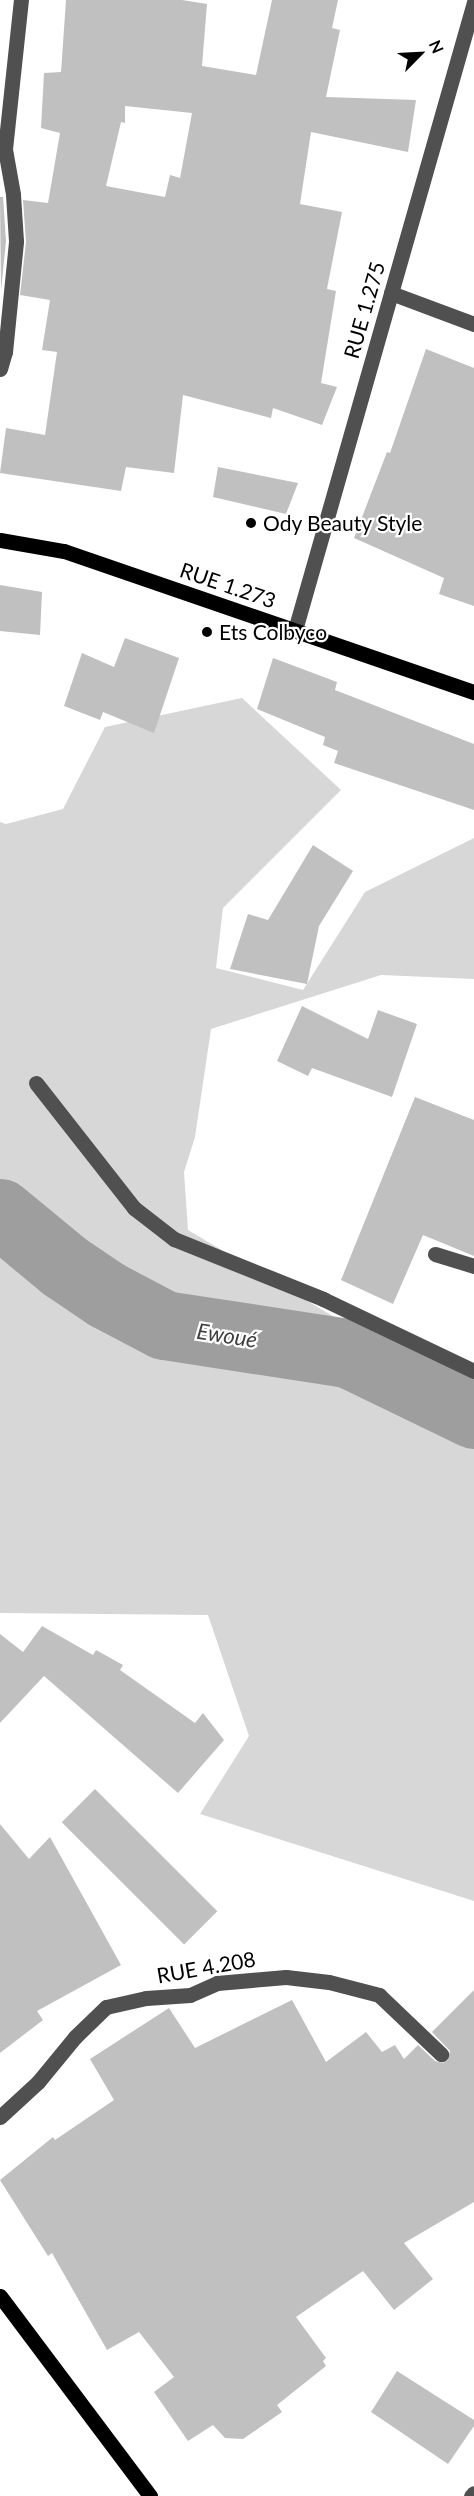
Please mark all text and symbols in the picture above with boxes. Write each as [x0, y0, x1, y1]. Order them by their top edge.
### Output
north arrow [390, 24, 450, 84]
text: N [426, 37, 448, 56]
street label: RUE 1.275 [338, 259, 390, 361]
place label: Ody Beauty Style [263, 510, 423, 536]
marker: Ody Beauty Style [244, 516, 258, 530]
street label: RUE 1.273 [177, 557, 279, 613]
place label: Ets Colbyco [219, 619, 327, 645]
marker: Ets Colbyco [200, 625, 214, 639]
water label: Ewoué [195, 1317, 259, 1353]
street label: RUE 4.208 [155, 1946, 257, 1988]

